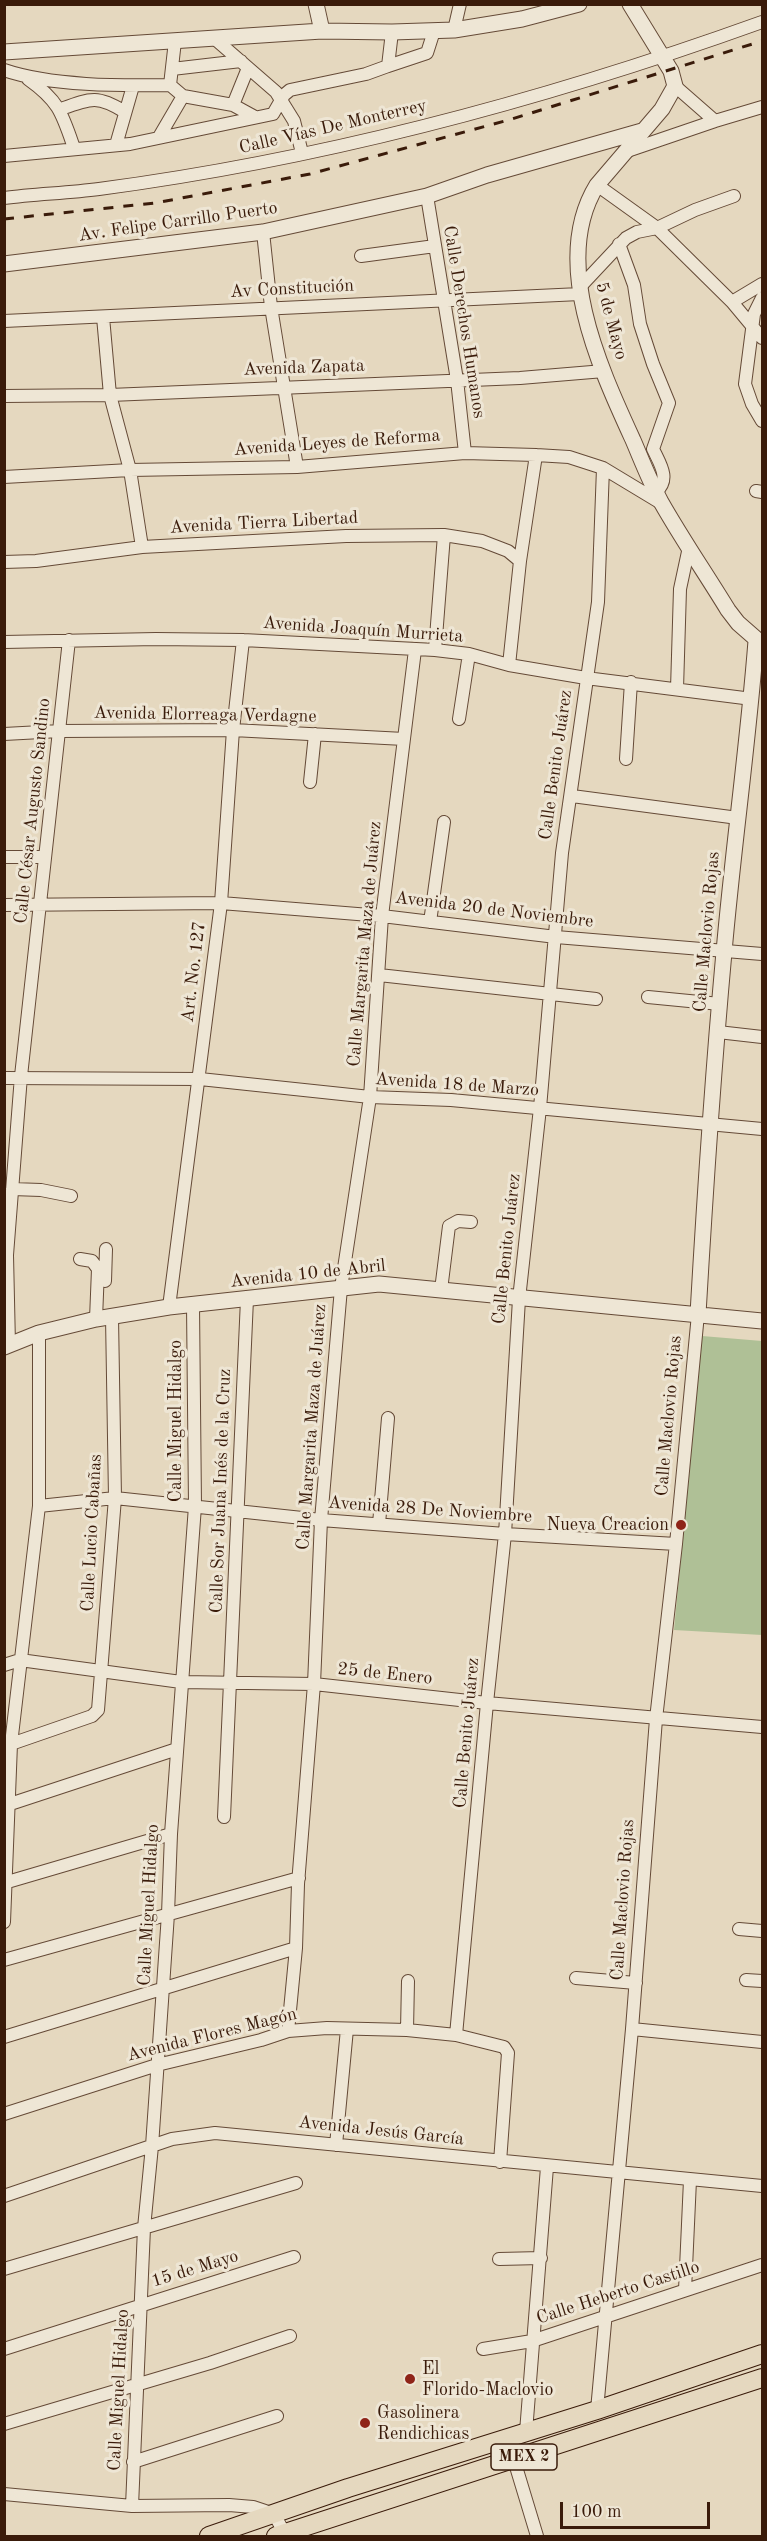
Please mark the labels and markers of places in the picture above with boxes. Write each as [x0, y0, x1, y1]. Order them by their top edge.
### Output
place label: Nueva Creacion [546, 1514, 669, 1536]
marker: Nueva Creacion [674, 1518, 688, 1532]
place label: El Florido-Maclovio [422, 2358, 553, 2400]
marker: El Florido-Maclovio [403, 2372, 417, 2386]
place label: Gasolinera Rendichicas [377, 2402, 469, 2444]
marker: Gasolinera Rendichicas [358, 2416, 372, 2430]

